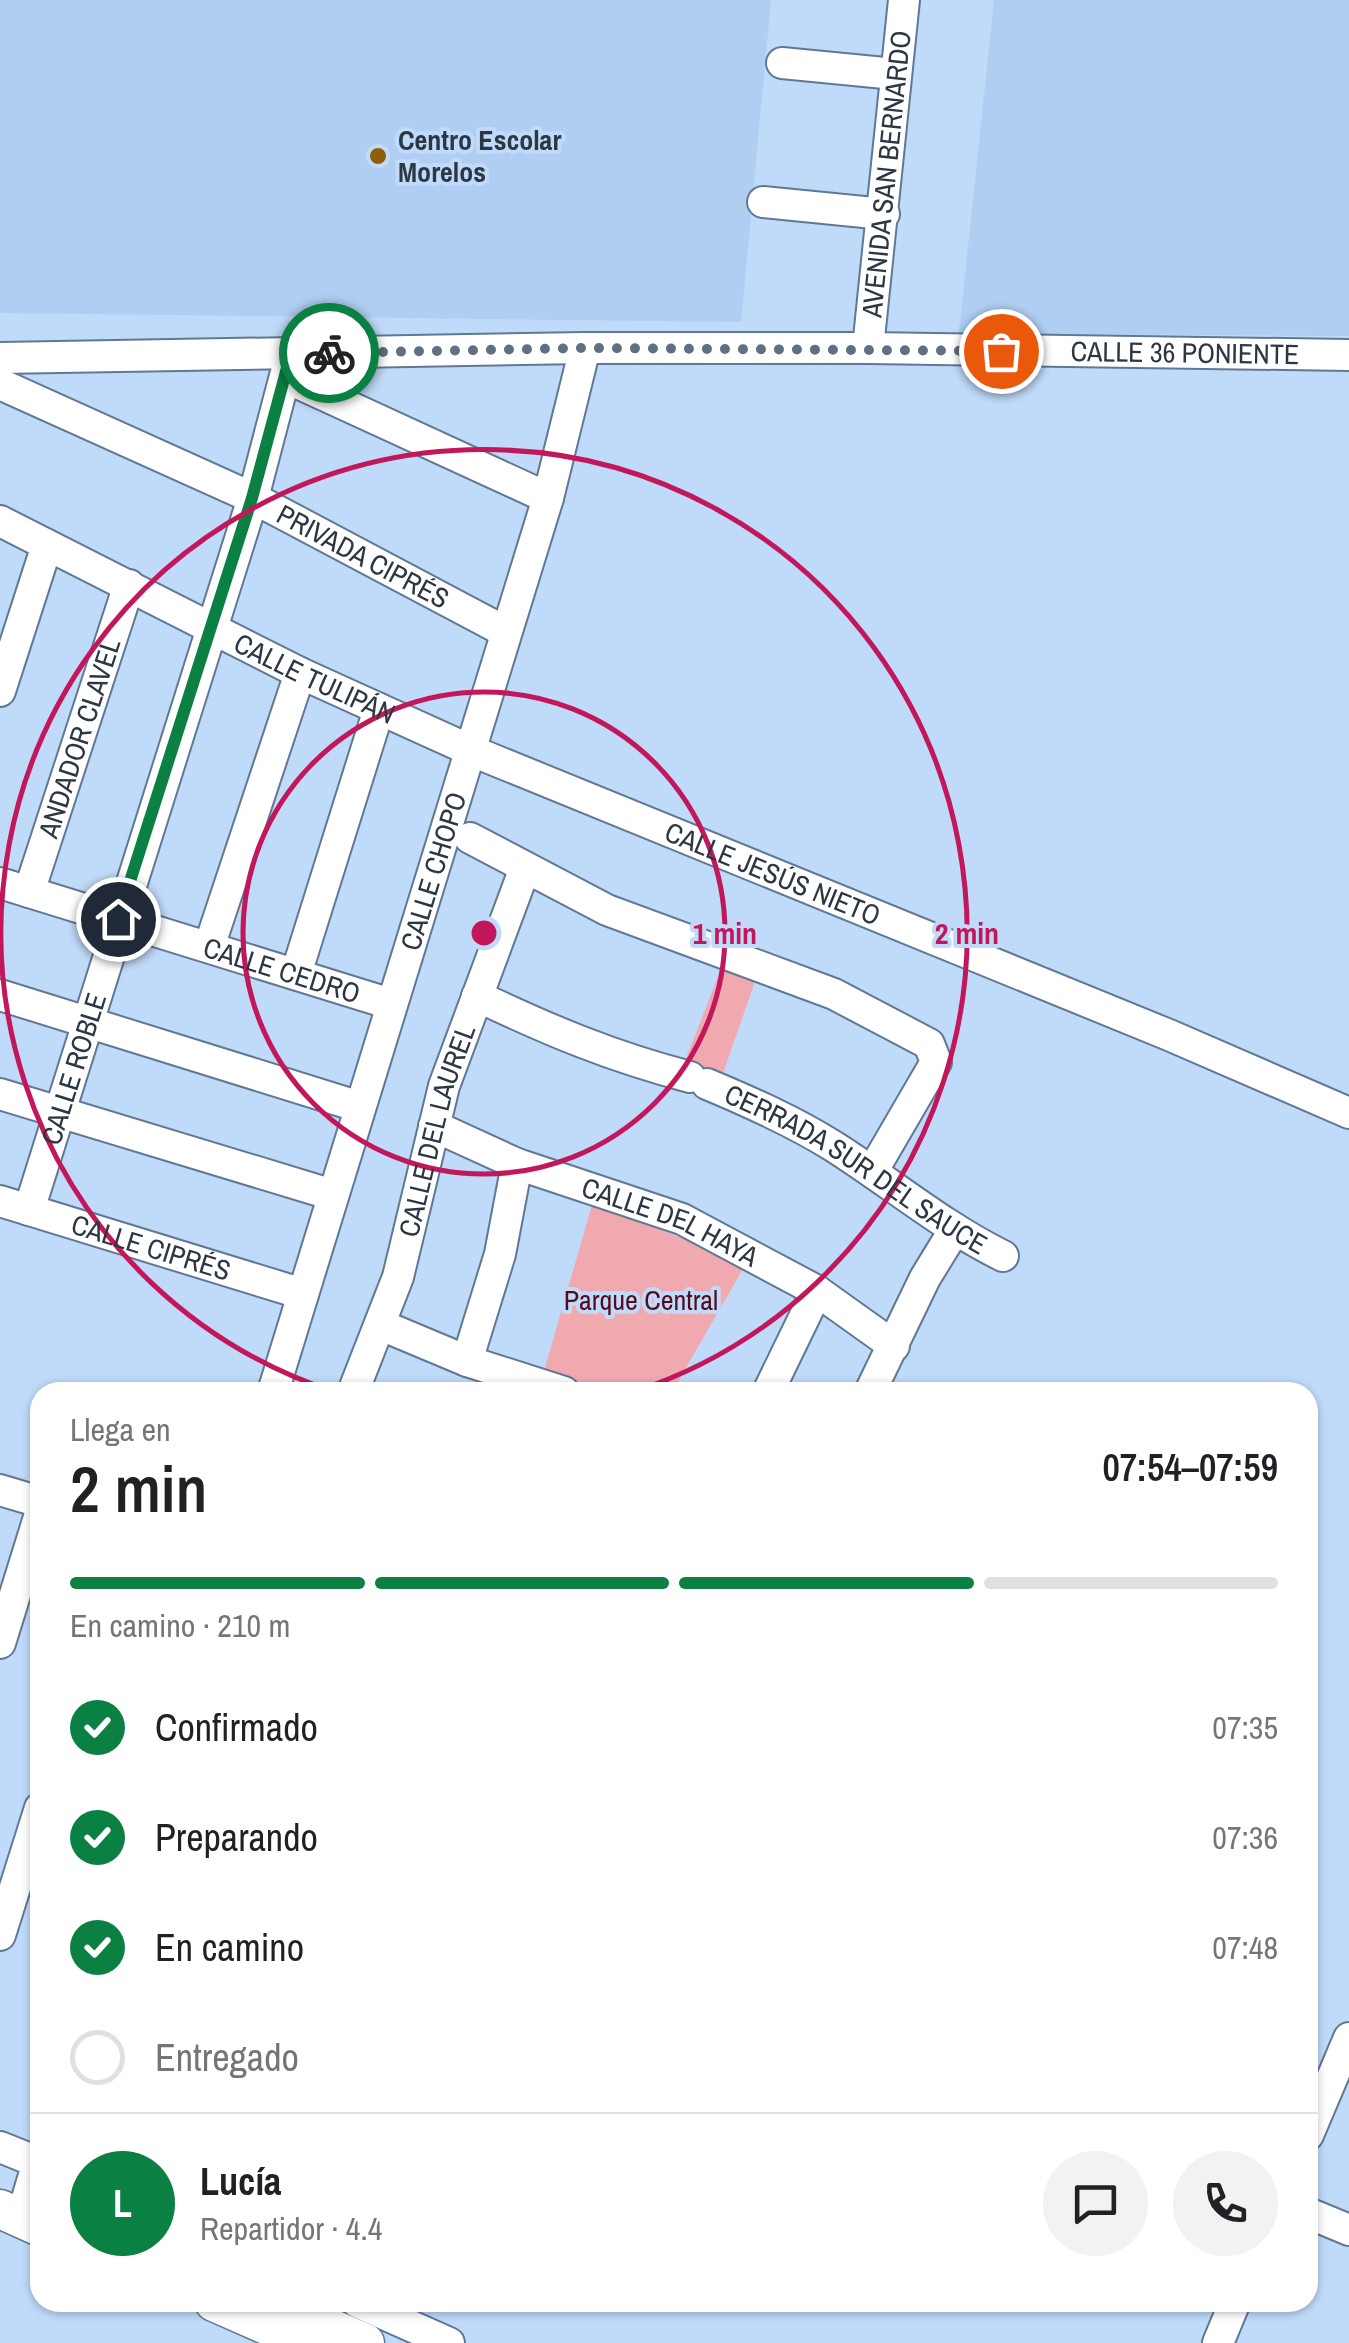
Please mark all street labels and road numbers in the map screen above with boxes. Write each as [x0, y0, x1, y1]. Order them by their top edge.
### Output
street label: AVENIDA SAN BERNARDO [852, 29, 920, 320]
street label: CALLE 36 PONIENTE [1070, 332, 1299, 373]
street label: PRIVADA CIPRÉS [270, 495, 456, 617]
street label: CALLE TULIPÁN [228, 624, 401, 733]
street label: ANDADOR CLAVEL [29, 633, 129, 844]
street label: CALLE CHOPO [391, 787, 475, 955]
street label: CALLE JESÚS NIETO [659, 813, 886, 934]
street label: CALLE CEDRO [199, 928, 365, 1012]
street label: CALLE ROBLE [32, 988, 115, 1149]
street label: CALLE DEL LAUREL [389, 1019, 484, 1241]
street label: CERRADA SUR DEL SAUCE [719, 1075, 994, 1263]
street label: CALLE DEL HAYA [577, 1168, 766, 1276]
street label: CALLE CIPRÉS [67, 1205, 235, 1290]

